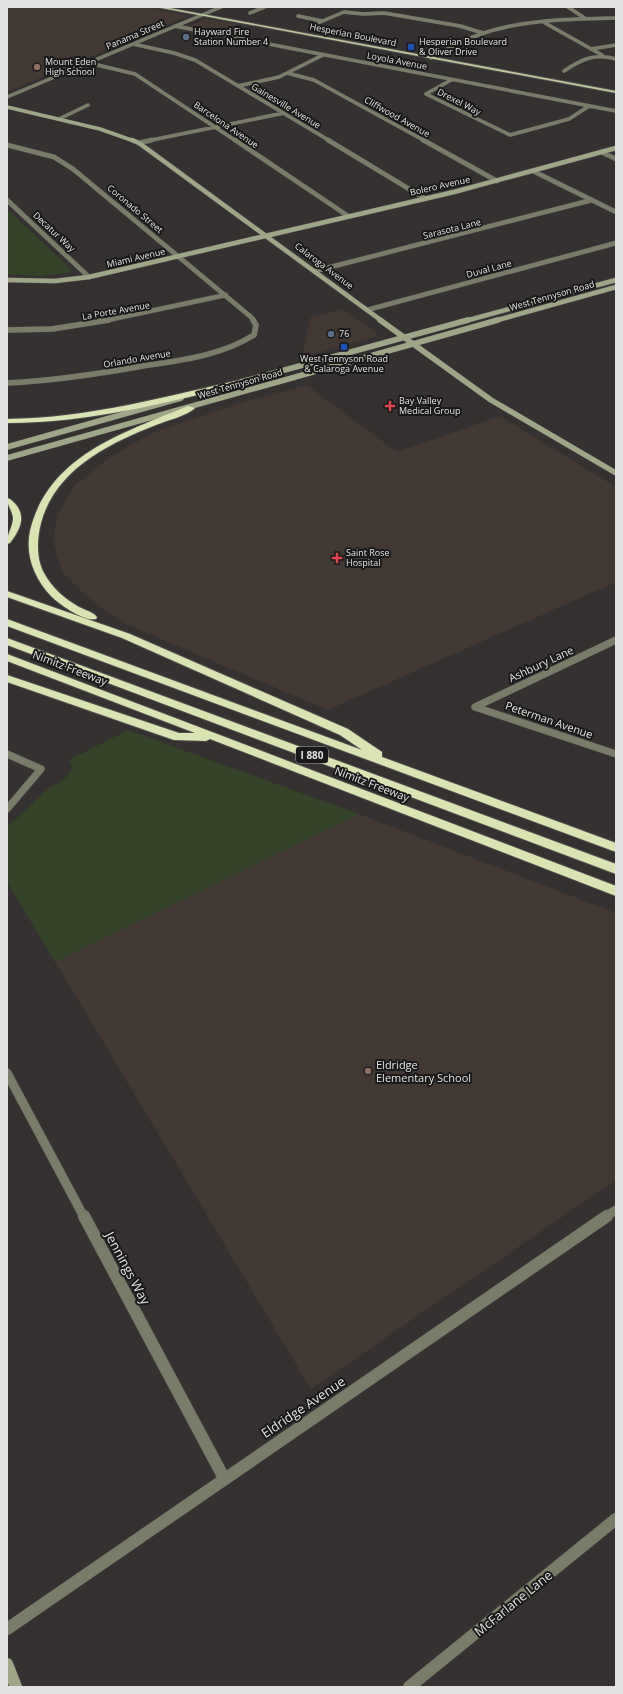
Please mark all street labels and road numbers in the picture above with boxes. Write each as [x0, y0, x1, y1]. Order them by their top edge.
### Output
street label: Panama Street [104, 16, 166, 53]
street label: Hesperian Boulevard [309, 20, 398, 49]
street label: Loyola Avenue [366, 48, 428, 73]
street label: Gainesville Avenue [249, 80, 323, 131]
street label: Drexel Way [435, 85, 484, 118]
street label: Cliffwood Avenue [362, 93, 432, 140]
street label: Barcelona Avenue [191, 98, 261, 151]
street label: Bolero Avenue [409, 172, 471, 199]
street label: Coronado Street [105, 181, 166, 236]
street label: Decatur Way [30, 209, 79, 255]
street label: Sarasota Lane [422, 215, 482, 242]
street label: Calaroga Avenue [292, 239, 356, 292]
street label: Miami Avenue [105, 244, 166, 271]
street label: Duval Lane [465, 256, 513, 281]
street label: West Tennyson Road [508, 277, 596, 314]
street label: La Porte Avenue [81, 298, 151, 323]
street label: Orlando Avenue [102, 346, 172, 371]
street label: West Tennyson Road [196, 365, 284, 402]
street label: Ashbury Lane [506, 642, 576, 685]
street label: Nimitz Freeway [31, 646, 110, 689]
street label: Peterman Avenue [503, 698, 595, 742]
road number: I 880 [296, 747, 328, 763]
street label: Nimitz Freeway [333, 762, 412, 805]
street label: Jennings Way [100, 1227, 155, 1308]
street label: Eldridge Avenue [257, 1372, 349, 1442]
street label: McFarlane Lane [470, 1566, 556, 1640]

